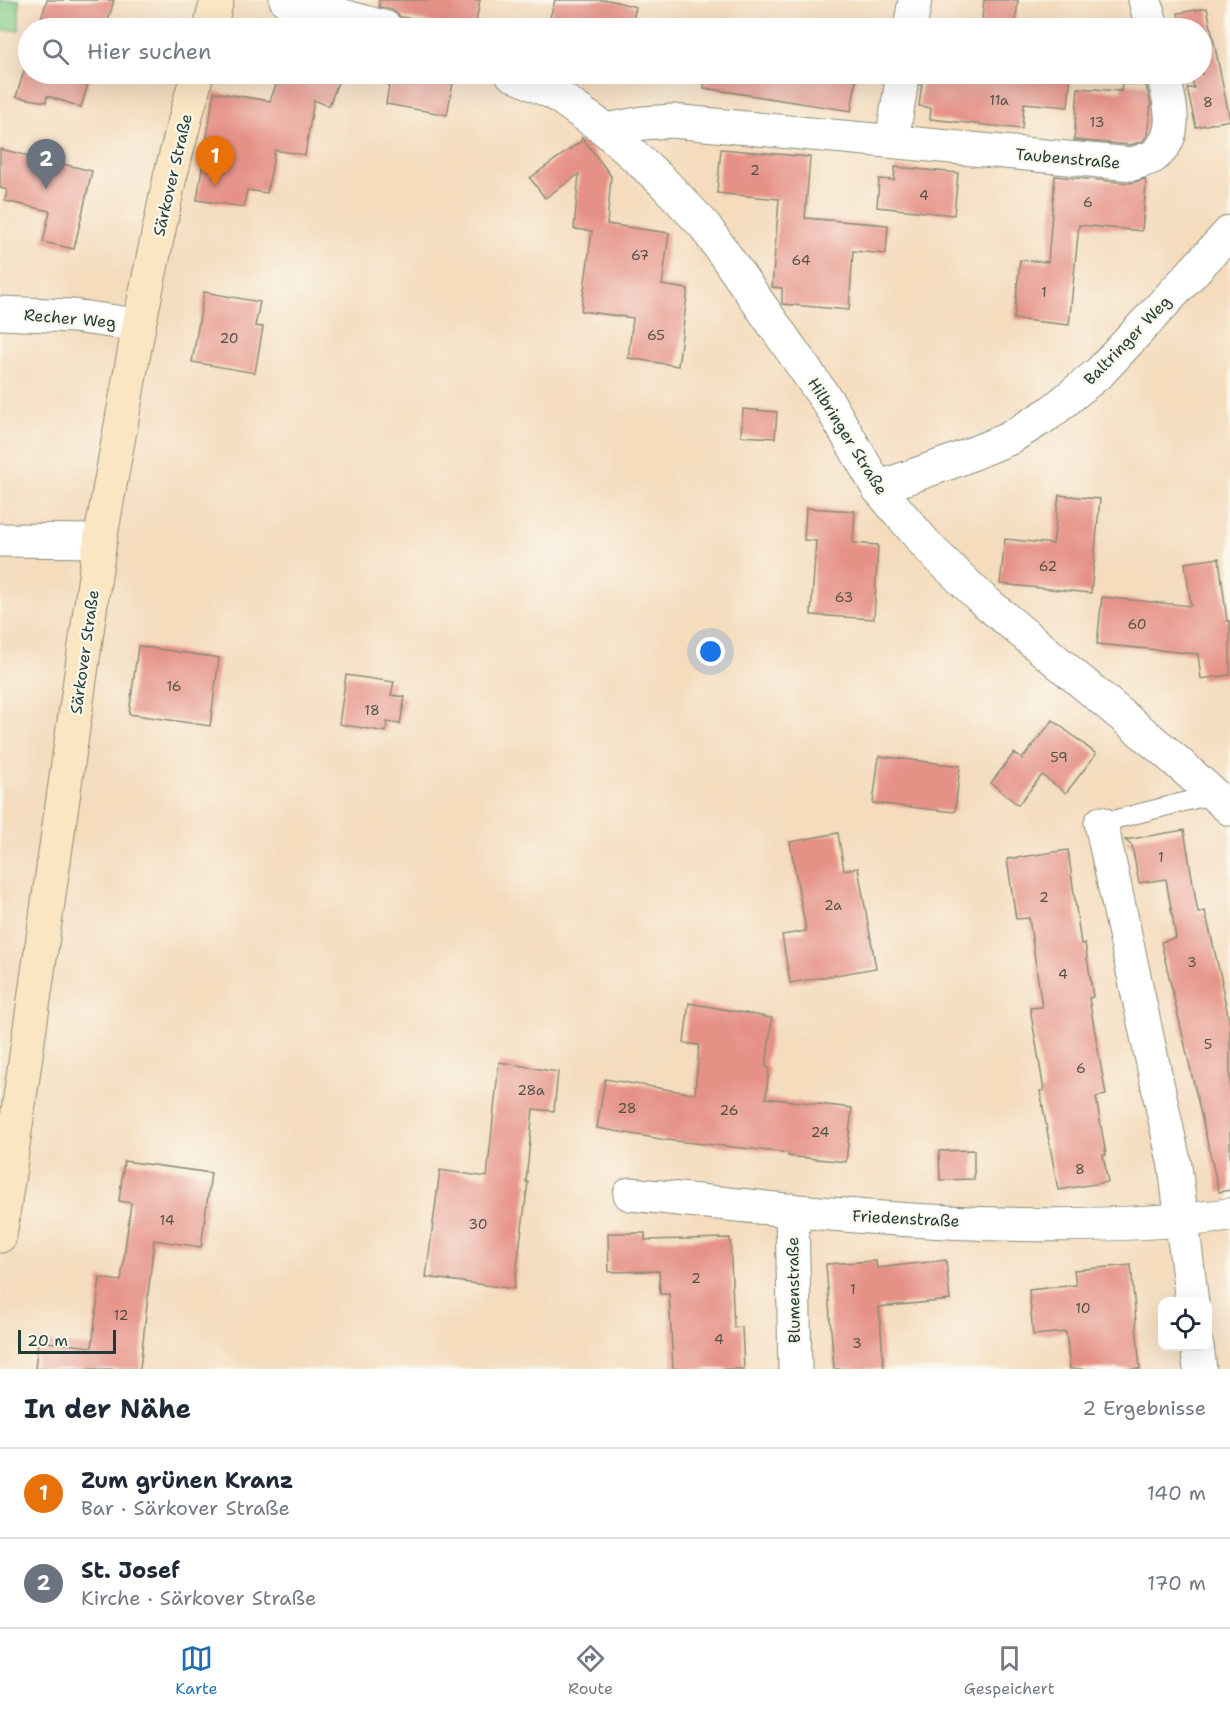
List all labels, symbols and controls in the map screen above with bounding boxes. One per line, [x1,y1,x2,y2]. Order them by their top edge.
search box [18,18,1212,84]
icon: search [39,35,72,68]
text: Hier suchen [87,37,212,66]
house number: 11a [989,91,1009,109]
house number: 8 [1203,93,1213,111]
street label: Särkover Straße [148,112,197,238]
house number: 13 [1090,113,1104,131]
pin: 1 [196,136,234,186]
pin: 2 [26,140,66,189]
street label: Taubenstraße [1015,143,1121,174]
house number: 2 [750,161,760,179]
house number: 4 [919,186,929,204]
house number: 6 [1083,193,1093,211]
house number: 67 [631,246,649,264]
house number: 64 [791,251,811,269]
house number: 1 [1041,283,1047,301]
street label: Baltringer Weg [1079,291,1175,390]
street label: Recher Weg [23,304,117,333]
house number: 65 [647,326,665,344]
house number: 20 [219,329,239,347]
street label: Hilbringer Straße [803,374,892,499]
house number: 62 [1039,557,1057,575]
house number: 63 [835,588,853,606]
street label: Särkover Straße [65,589,104,715]
house number: 60 [1127,615,1147,633]
your location [696,637,725,666]
house number: 16 [166,677,182,695]
house number: 18 [364,701,380,719]
house number: 59 [1050,748,1068,766]
house number: 1 [1158,848,1164,866]
house number: 2 [1039,888,1049,906]
house number: 2a [824,896,842,914]
house number: 3 [1187,953,1197,971]
house number: 4 [1058,965,1068,983]
house number: 5 [1204,1035,1212,1053]
house number: 6 [1076,1059,1086,1077]
house number: 28a [517,1081,545,1099]
house number: 28 [617,1099,637,1117]
house number: 26 [720,1101,739,1119]
house number: 24 [811,1123,830,1141]
house number: 8 [1075,1160,1085,1178]
street label: Friedenstraße [852,1205,960,1232]
house number: 14 [159,1211,175,1229]
house number: 30 [468,1215,488,1233]
street label: Blumenstraße [782,1237,805,1343]
house number: 2 [691,1269,701,1287]
house number: 1 [850,1280,856,1298]
map controls [1158,1297,1212,1351]
button: locate [1158,1297,1212,1351]
house number: 10 [1075,1299,1091,1317]
house number: 12 [114,1306,128,1324]
scale bar [18,1327,116,1354]
text: 20 m [27,1330,68,1351]
house number: 4 [714,1330,724,1348]
house number: 3 [852,1334,862,1352]
text: In der Nähe [24,1391,191,1426]
text: 2 Ergebnisse [1082,1395,1206,1421]
text: Zum grünen Kranz [81,1466,293,1495]
text: 1 [39,1480,48,1506]
text: 140 m [1147,1480,1206,1506]
text: Bar · Särkover Straße [81,1495,290,1521]
text: St. Josef [81,1556,180,1585]
text: 2 [37,1570,51,1596]
text: 170 m [1147,1570,1206,1596]
text: Kirche · Särkover Straße [81,1585,316,1611]
tab: Karte [175,1642,218,1699]
tab: Route [568,1642,613,1699]
tab: Gespeichert [964,1642,1055,1699]

